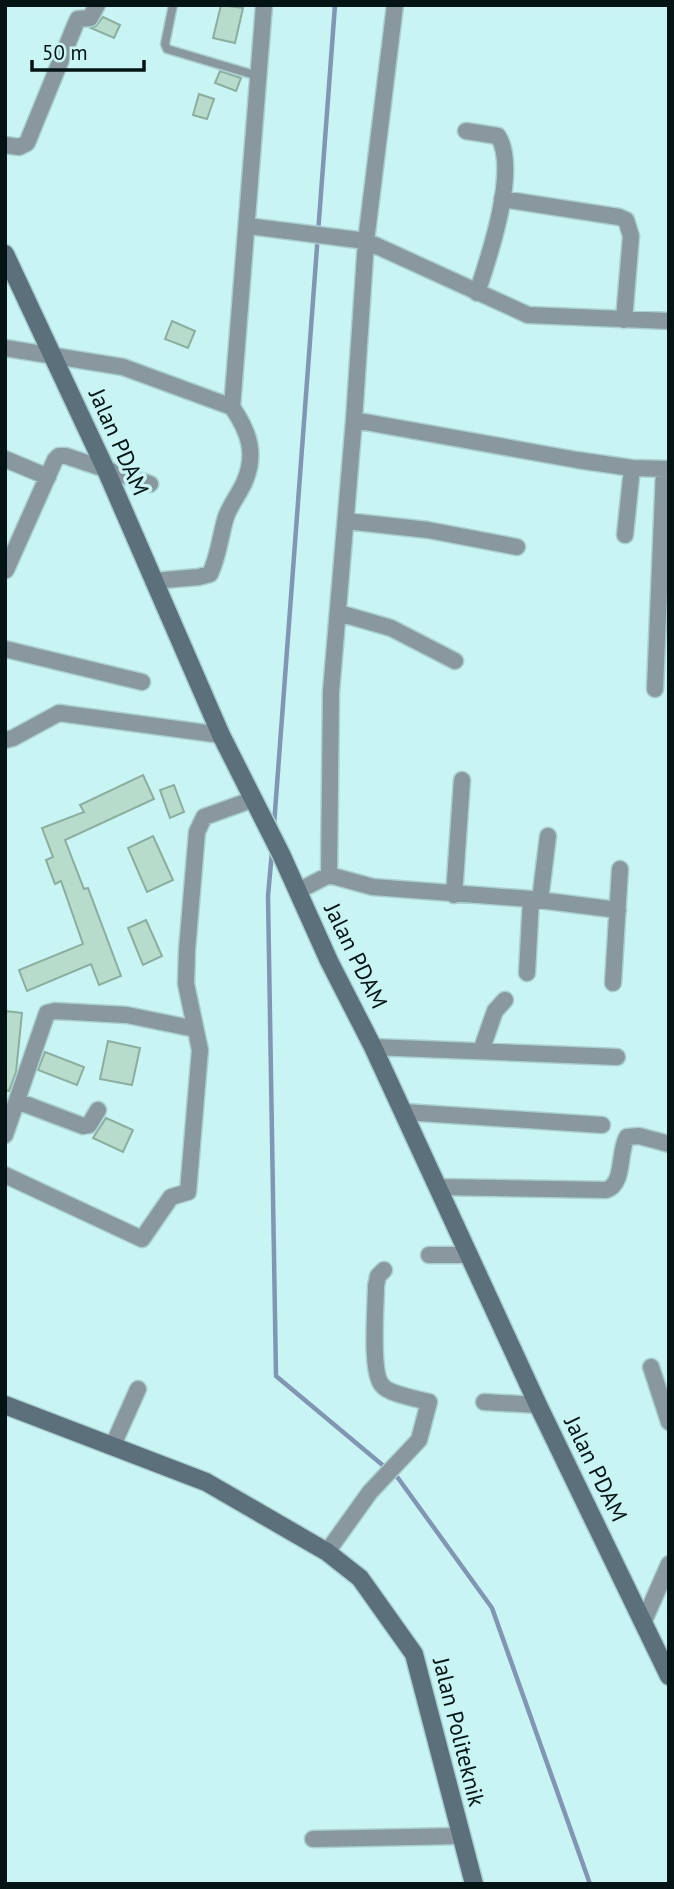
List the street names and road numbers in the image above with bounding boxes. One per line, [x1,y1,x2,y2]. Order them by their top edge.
street label: Jalan PDAM [83,383,156,500]
street label: Jalan PDAM [318,897,394,1013]
street label: Jalan PDAM [558,1410,634,1526]
street label: Jalan Politeknik [427,1654,492,1809]

